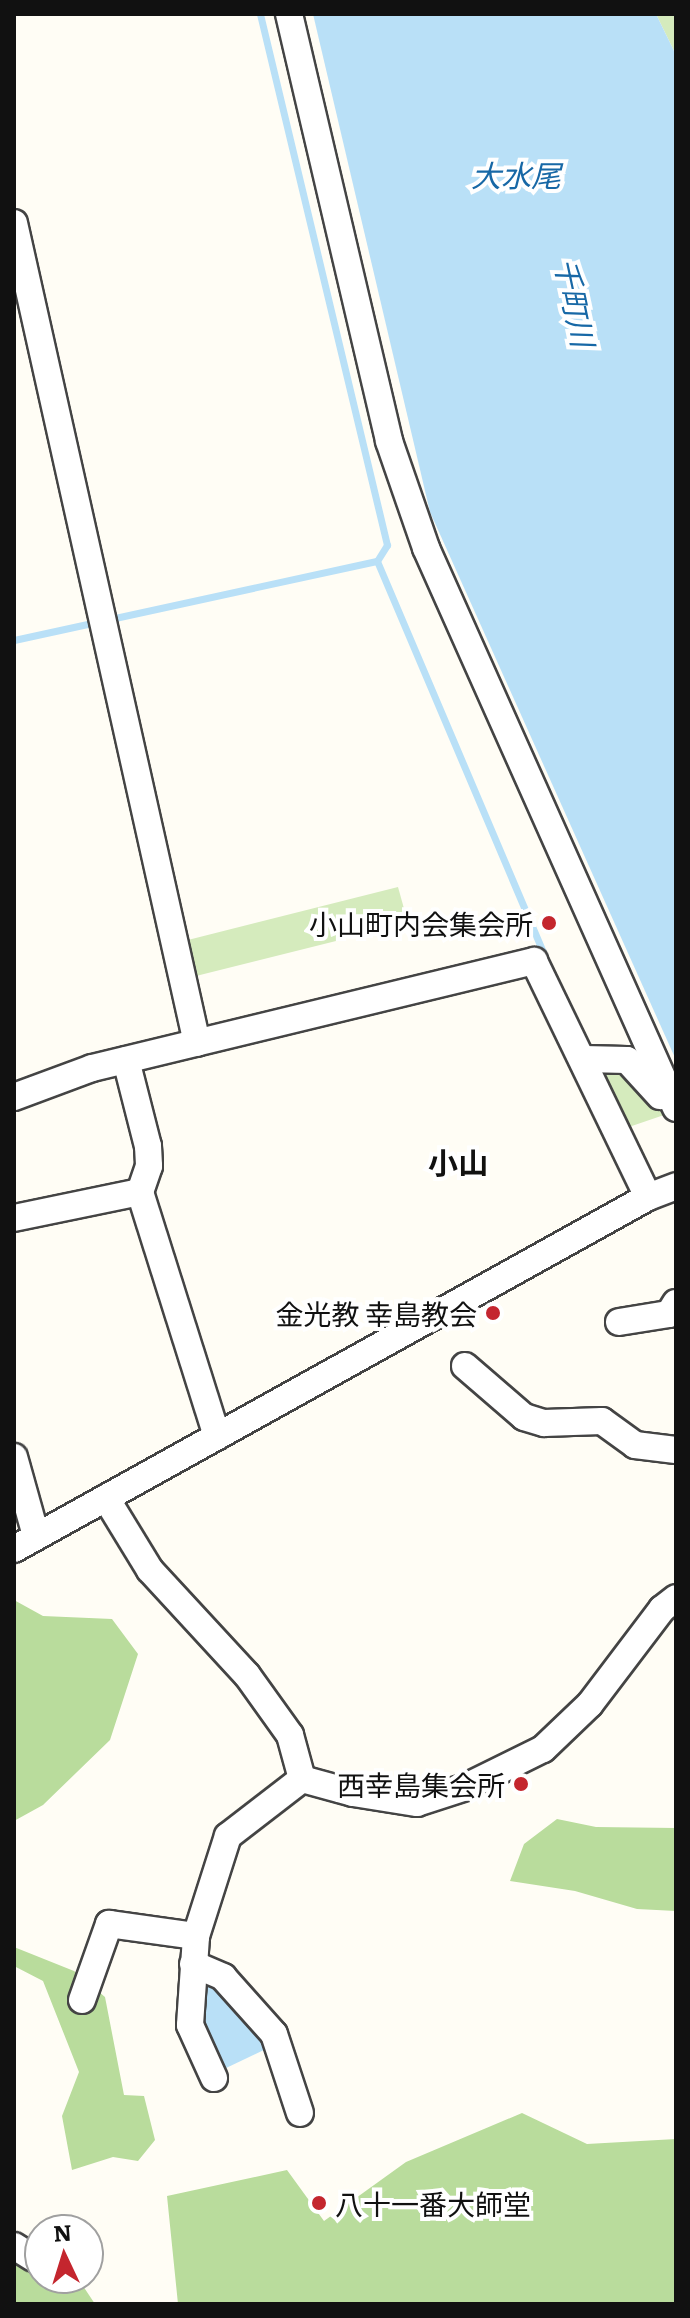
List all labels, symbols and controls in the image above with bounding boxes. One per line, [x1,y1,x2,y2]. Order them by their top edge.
water label: 大水尾 [471,156,561,192]
water label: 千町川 [549,254,603,350]
place label: 小山町内会集会所 [309,906,533,940]
marker: 小山町内会集会所 [540,914,558,932]
district label: 小山 [428,1143,488,1179]
place label: 金光教 幸島教会 [275,1296,477,1330]
marker: 金光教 幸島教会 [484,1304,502,1322]
place label: 西幸島集会所 [337,1767,505,1801]
marker: 西幸島集会所 [512,1775,530,1793]
place label: 八十一番大師堂 [335,2186,531,2220]
marker: 八十一番大師堂 [310,2194,328,2212]
north arrow [24,2214,104,2294]
text: N [52,2214,73,2249]

